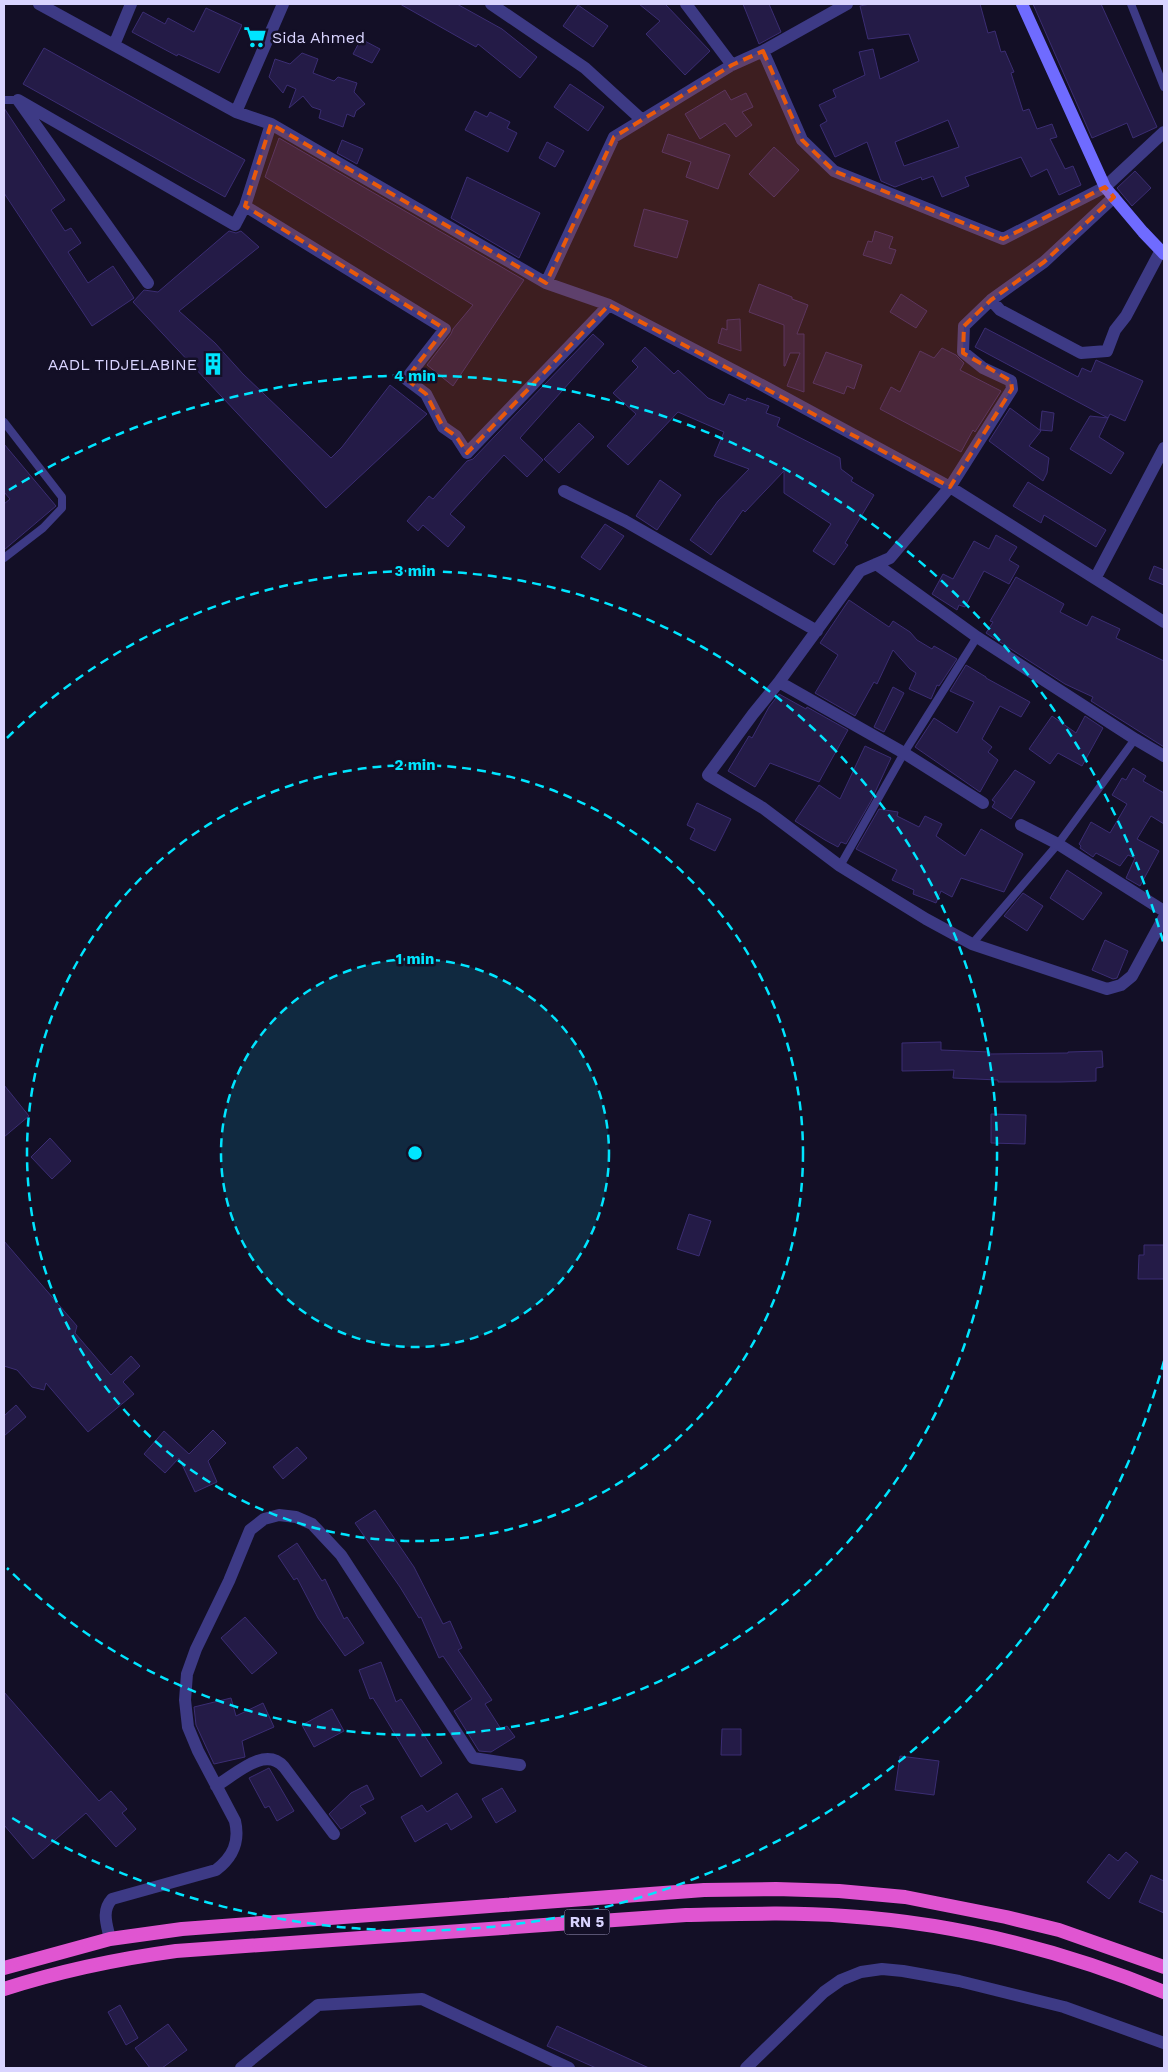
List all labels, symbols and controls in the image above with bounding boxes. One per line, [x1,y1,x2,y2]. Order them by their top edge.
supermarket icon: Sida Ahmed [242,24,268,50]
place label: Sida Ahmed [272,28,365,47]
building icon: AADL TIDJELABINE [200,351,226,377]
place label: AADL TIDJELABINE [48,355,197,374]
text: 4 min [394,367,436,385]
text: 3 min [395,562,435,580]
text: 2 min [394,756,436,774]
text: 1 min [396,950,434,968]
centre of rings [406,1144,424,1162]
road number: RN 5 [564,1910,610,1934]

